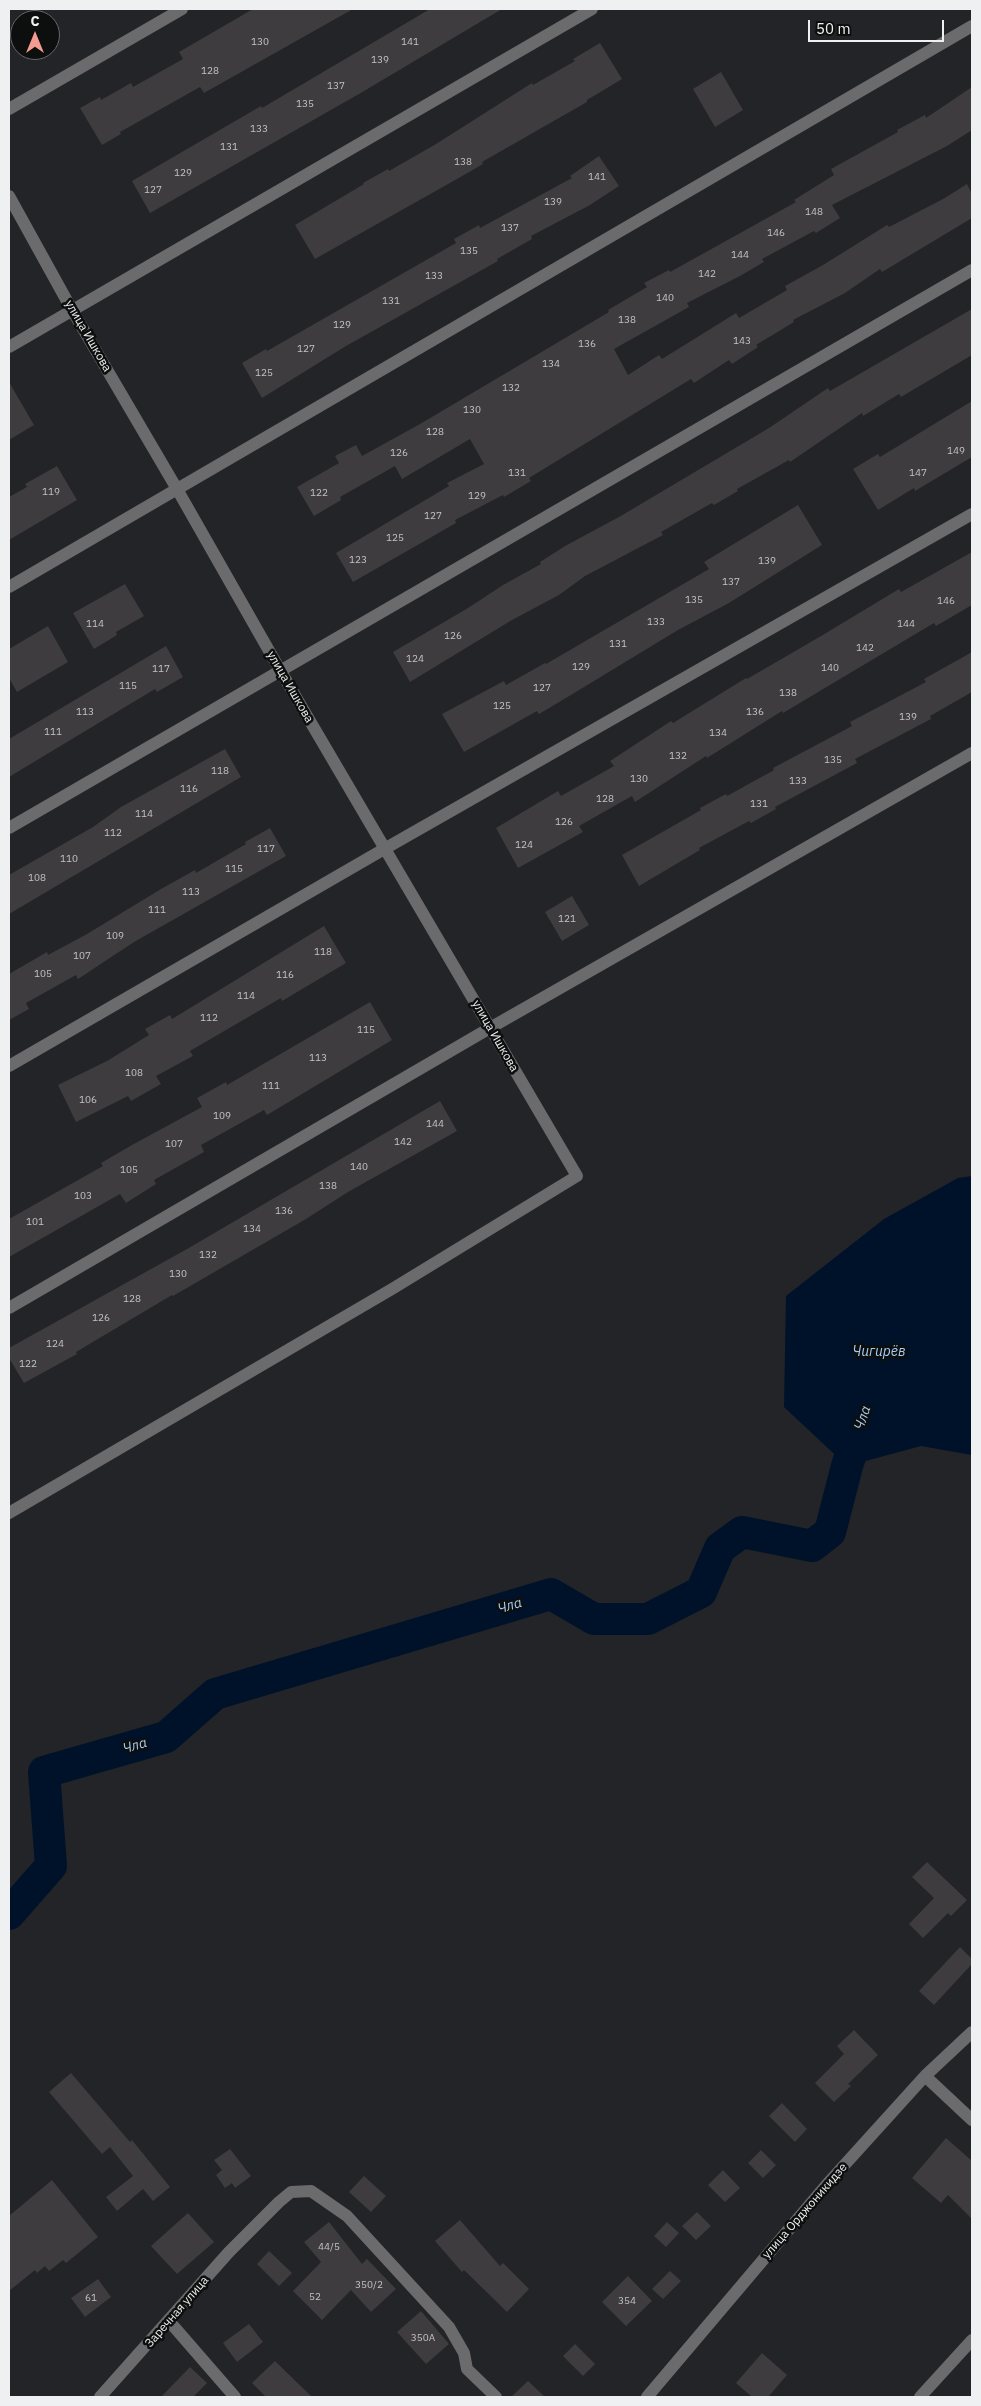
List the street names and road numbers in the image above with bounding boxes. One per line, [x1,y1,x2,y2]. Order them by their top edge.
street label: улица Ишкова [62,298,114,374]
street label: улица Ишкова [264,649,316,725]
street label: улица Ишкова [469,998,521,1074]
street label: улица Орджоникидзе [760,2160,850,2262]
street label: Заречная улица [142,2274,212,2350]

